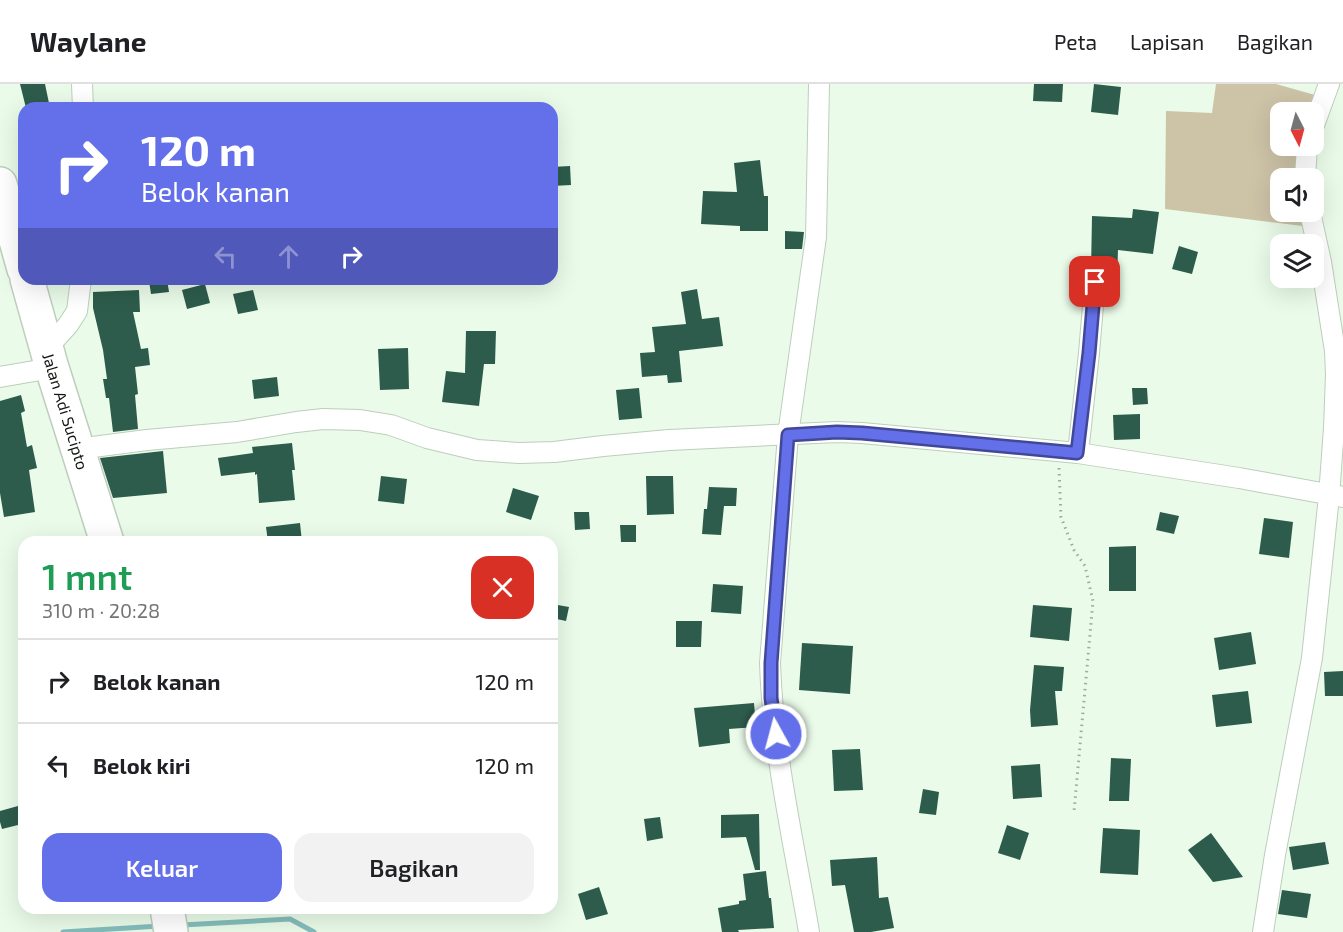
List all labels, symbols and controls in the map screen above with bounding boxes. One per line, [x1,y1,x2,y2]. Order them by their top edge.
text: Waylane [30,24,146,58]
text: Peta [1054,29,1097,54]
text: Lapisan [1130,29,1204,54]
text: Bagikan [1237,29,1313,54]
north arrow [1270,102,1324,156]
map controls [1270,102,1324,288]
text: 120 m [141,124,256,174]
icon: right [42,126,120,204]
button: sound [1270,168,1324,222]
text: Belok kanan [141,175,290,207]
button: layers [1270,234,1324,288]
icon: left [209,240,242,273]
icon: ahead [272,240,305,273]
icon: right [335,240,368,273]
pin [1069,256,1120,307]
icon: arrive [1078,265,1111,298]
street label: Jalan Adi Sucipto [39,350,93,472]
text: 1 mnt [42,554,132,597]
button: close [471,556,534,619]
text: 310 m · 20:28 [42,598,160,622]
icon: right [42,665,75,698]
text: Belok kanan [93,668,220,694]
text: 120 m [475,668,534,694]
position arrow [744,702,808,766]
icon: left [42,749,75,782]
text: Belok kiri [93,752,190,778]
text: 120 m [475,752,534,778]
button: Keluar [42,833,282,902]
button: Bagikan [294,833,534,902]

